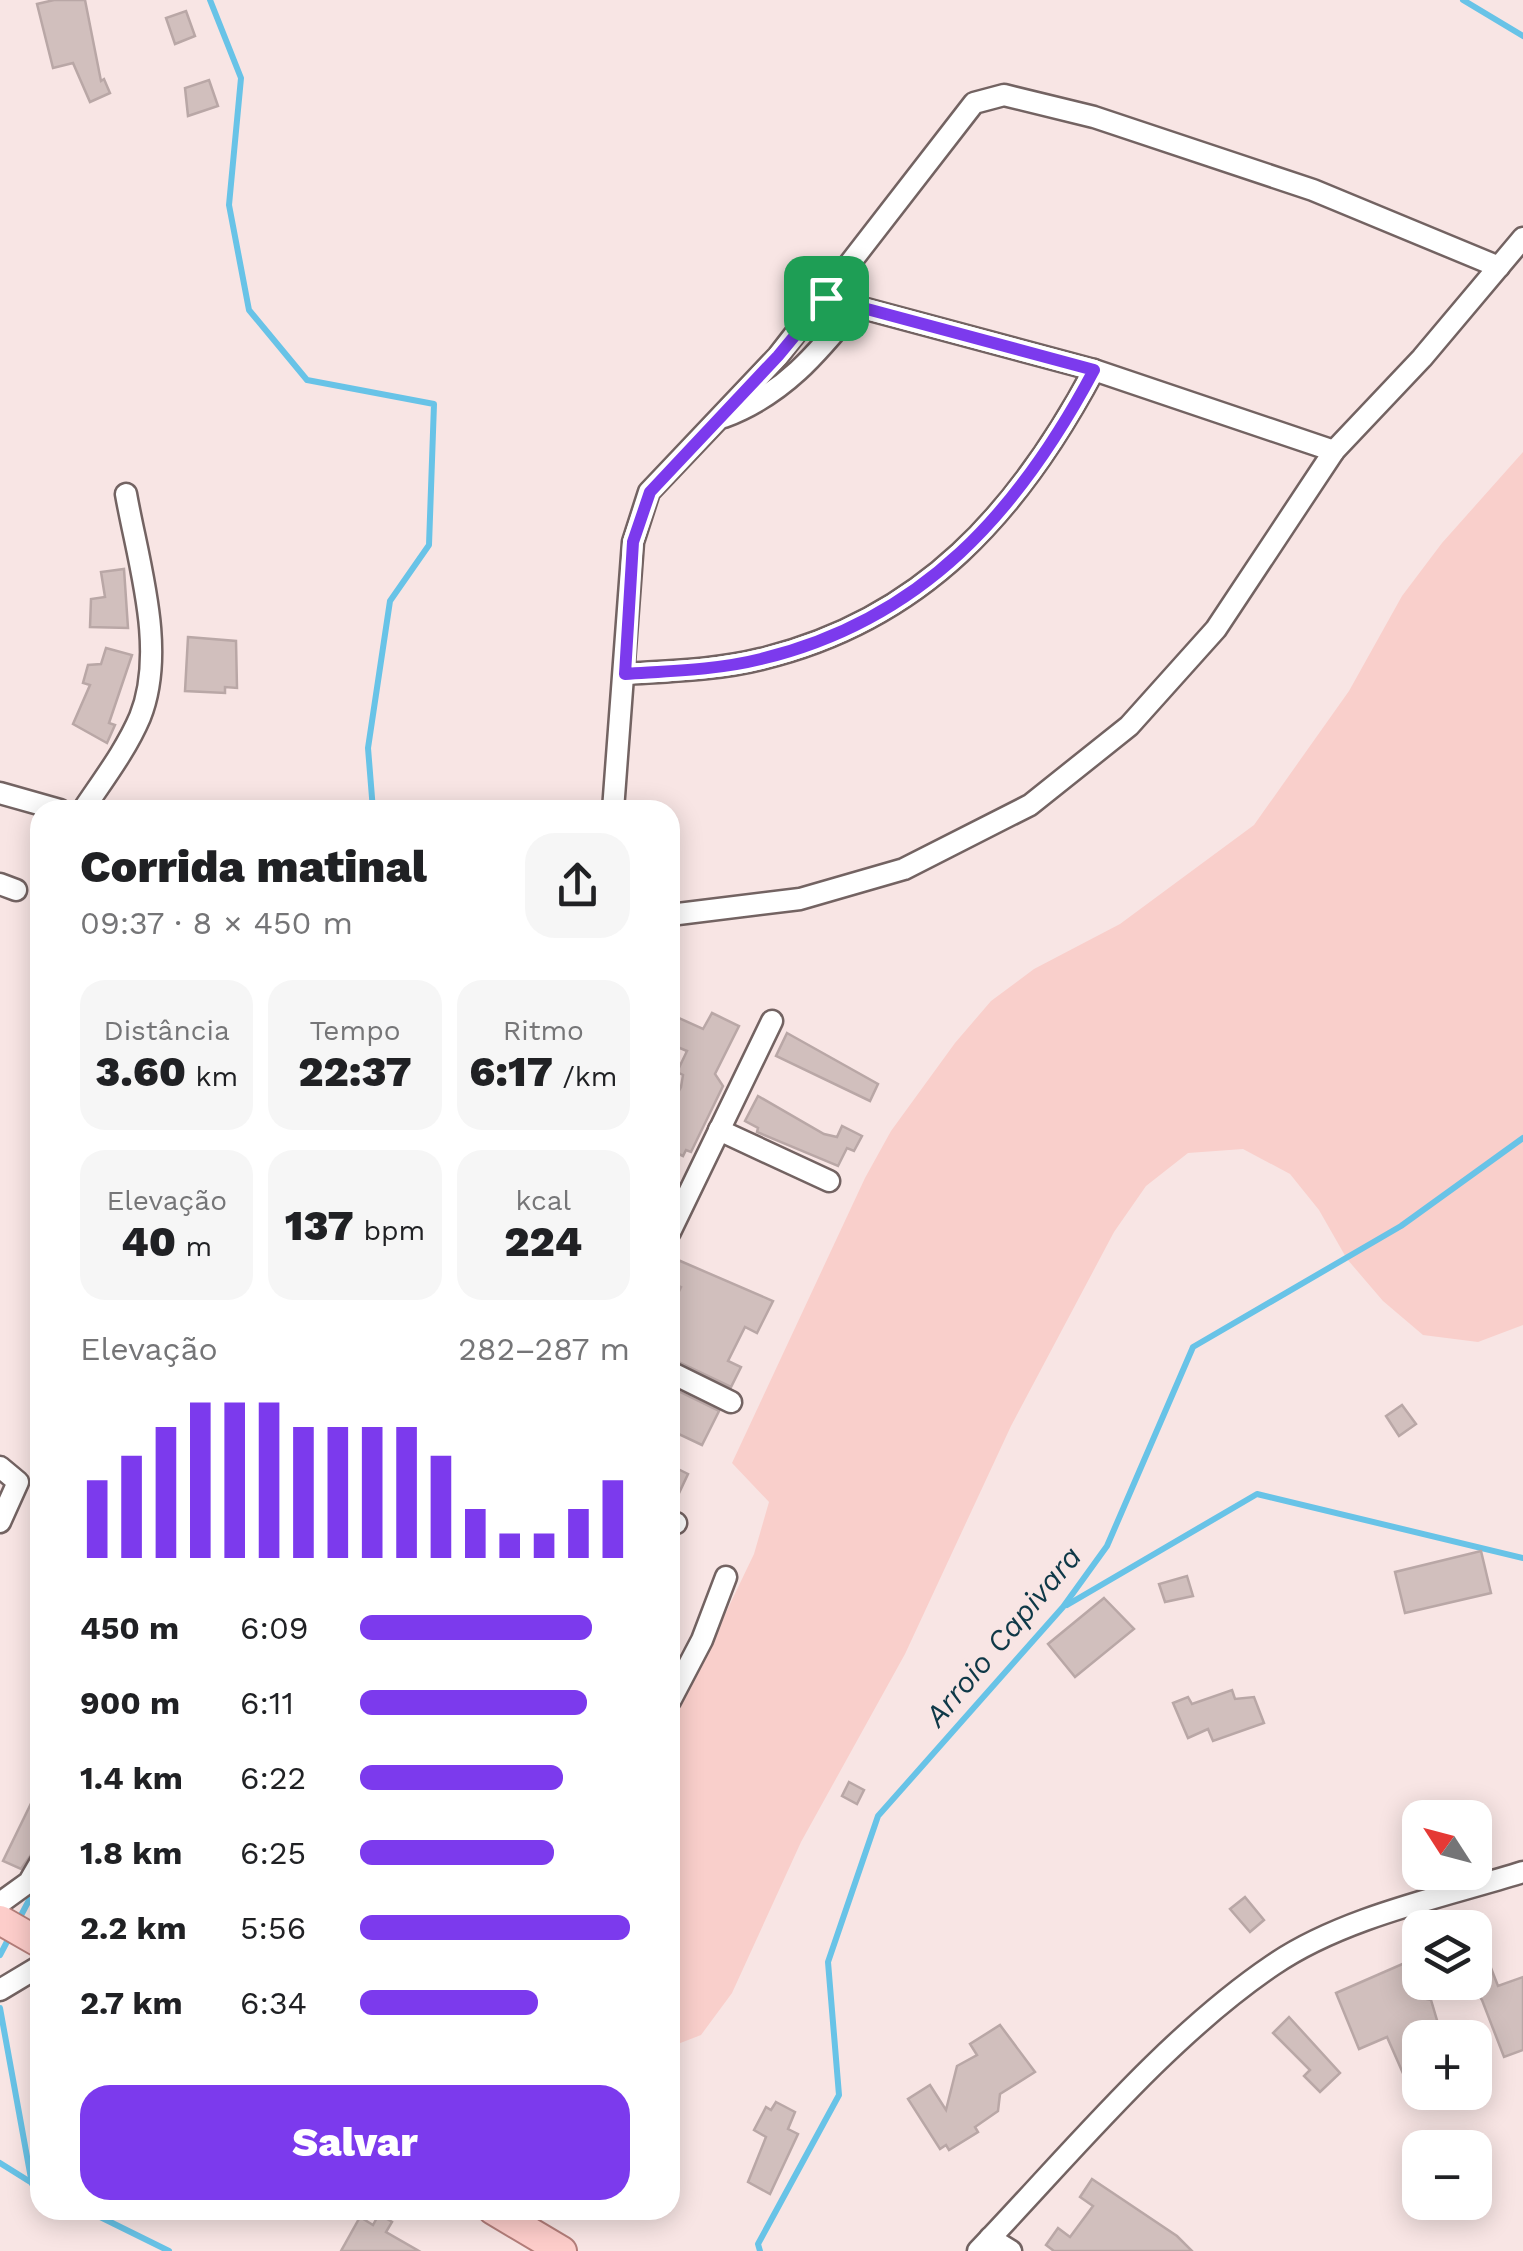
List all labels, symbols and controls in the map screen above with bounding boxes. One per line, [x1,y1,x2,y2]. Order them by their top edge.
pin [784,256,869,341]
icon: arrive [799,271,854,326]
button: share [525,833,630,938]
text: Corrida matinal [80,840,427,893]
text: 09:37 · 8 × 450 m [80,904,353,942]
text: Distância [104,1014,230,1047]
text: Tempo [309,1014,401,1047]
text: Ritmo [503,1014,584,1047]
text: 3.60 [95,1047,186,1096]
text: 22:37 [298,1047,412,1096]
text: 6:17 [469,1047,553,1096]
text: km [186,1060,238,1093]
text: /km [553,1060,617,1093]
text: Elevação [106,1184,227,1217]
text: kcal [516,1184,571,1217]
text: 137 [285,1201,354,1250]
text: bpm [354,1214,425,1247]
text: 40 [121,1217,176,1266]
text: 224 [504,1217,582,1266]
text: m [176,1230,212,1263]
text: Elevação [80,1330,218,1368]
text: 282–287 m [458,1330,630,1368]
water label: Arroio Capivara [916,1539,1088,1735]
text: 450 m [80,1609,179,1647]
text: 6:09 [240,1609,309,1647]
text: 900 m [80,1684,180,1722]
text: 6:11 [240,1684,294,1722]
text: 1.4 km [80,1759,183,1797]
text: 6:22 [240,1759,306,1797]
north arrow [1402,1800,1492,1890]
map controls [1402,1800,1492,2220]
text: 1.8 km [80,1834,182,1872]
text: 6:25 [240,1834,306,1872]
text: 2.2 km [80,1909,187,1947]
text: 5:56 [240,1909,306,1947]
button: layers [1402,1910,1492,2000]
text: 2.7 km [80,1984,183,2022]
text: 6:34 [240,1984,307,2022]
button: + [1402,2020,1492,2110]
button: Salvar [80,2085,630,2200]
button: − [1402,2130,1492,2220]

